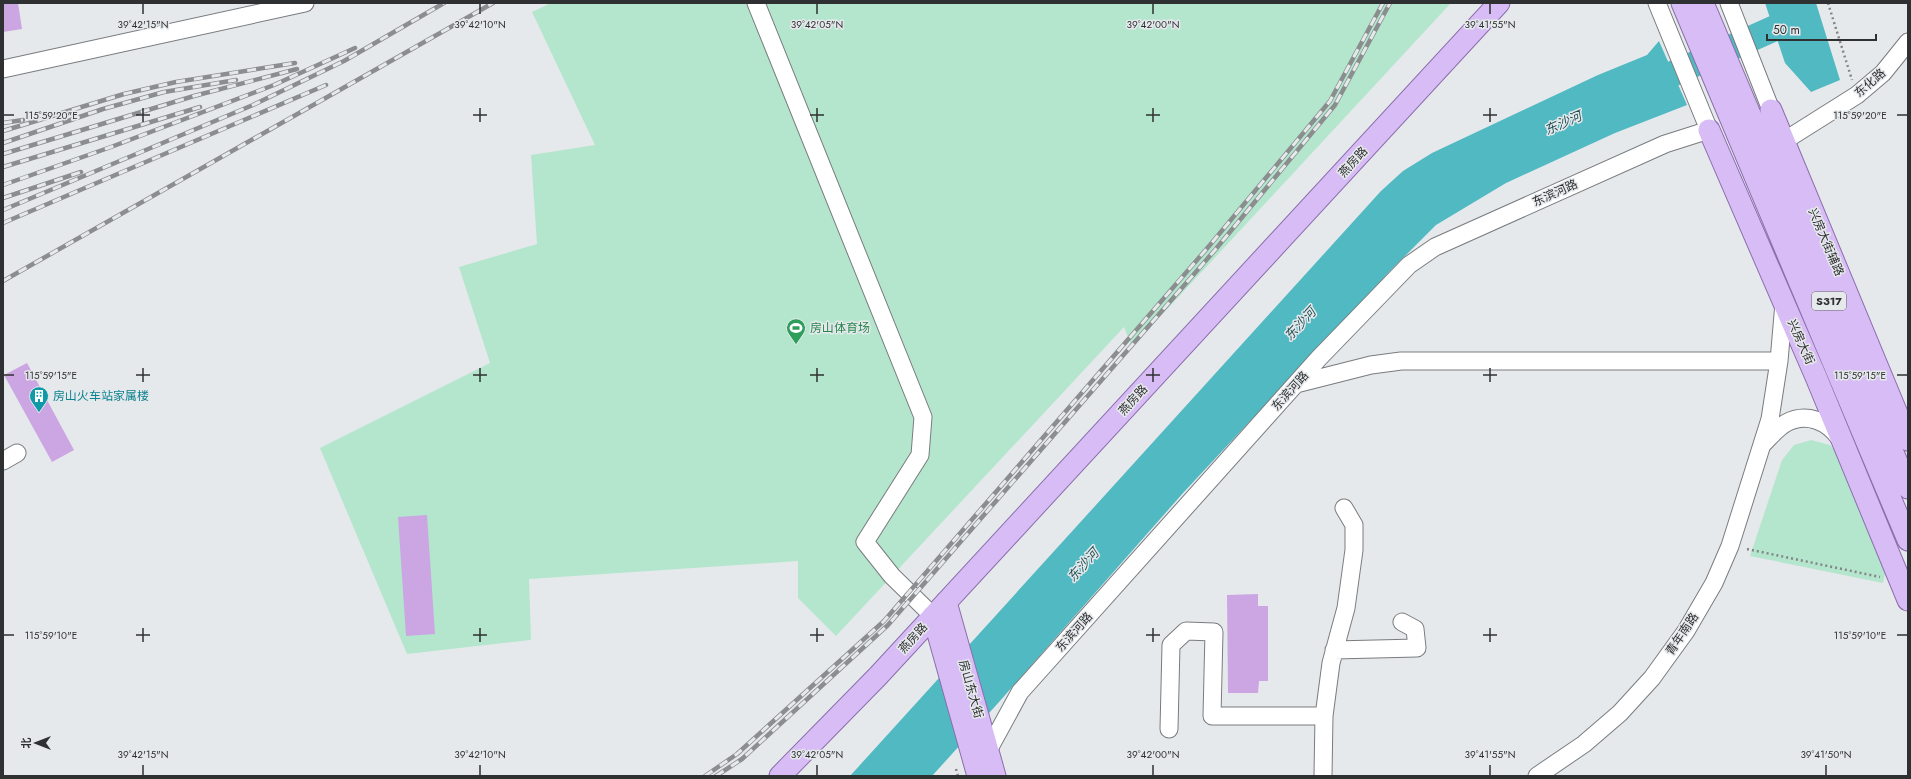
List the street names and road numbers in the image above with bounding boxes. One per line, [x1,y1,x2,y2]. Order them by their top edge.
street label: 东化路 [1851,64,1889,102]
street label: 燕房路 [1334,143,1372,181]
street label: 东滨河路 [1529,175,1581,211]
street label: 兴房大街辅路 [1804,205,1848,279]
road number: S317 [1812,292,1846,310]
street label: 兴房大街 [1783,316,1819,368]
street label: 东滨河路 [1267,367,1313,415]
street label: 燕房路 [1114,381,1152,419]
street label: 东滨河路 [1051,608,1097,656]
street label: 青年南路 [1661,609,1703,659]
street label: 燕房路 [894,619,932,657]
street label: 房山东大街 [954,658,988,720]

